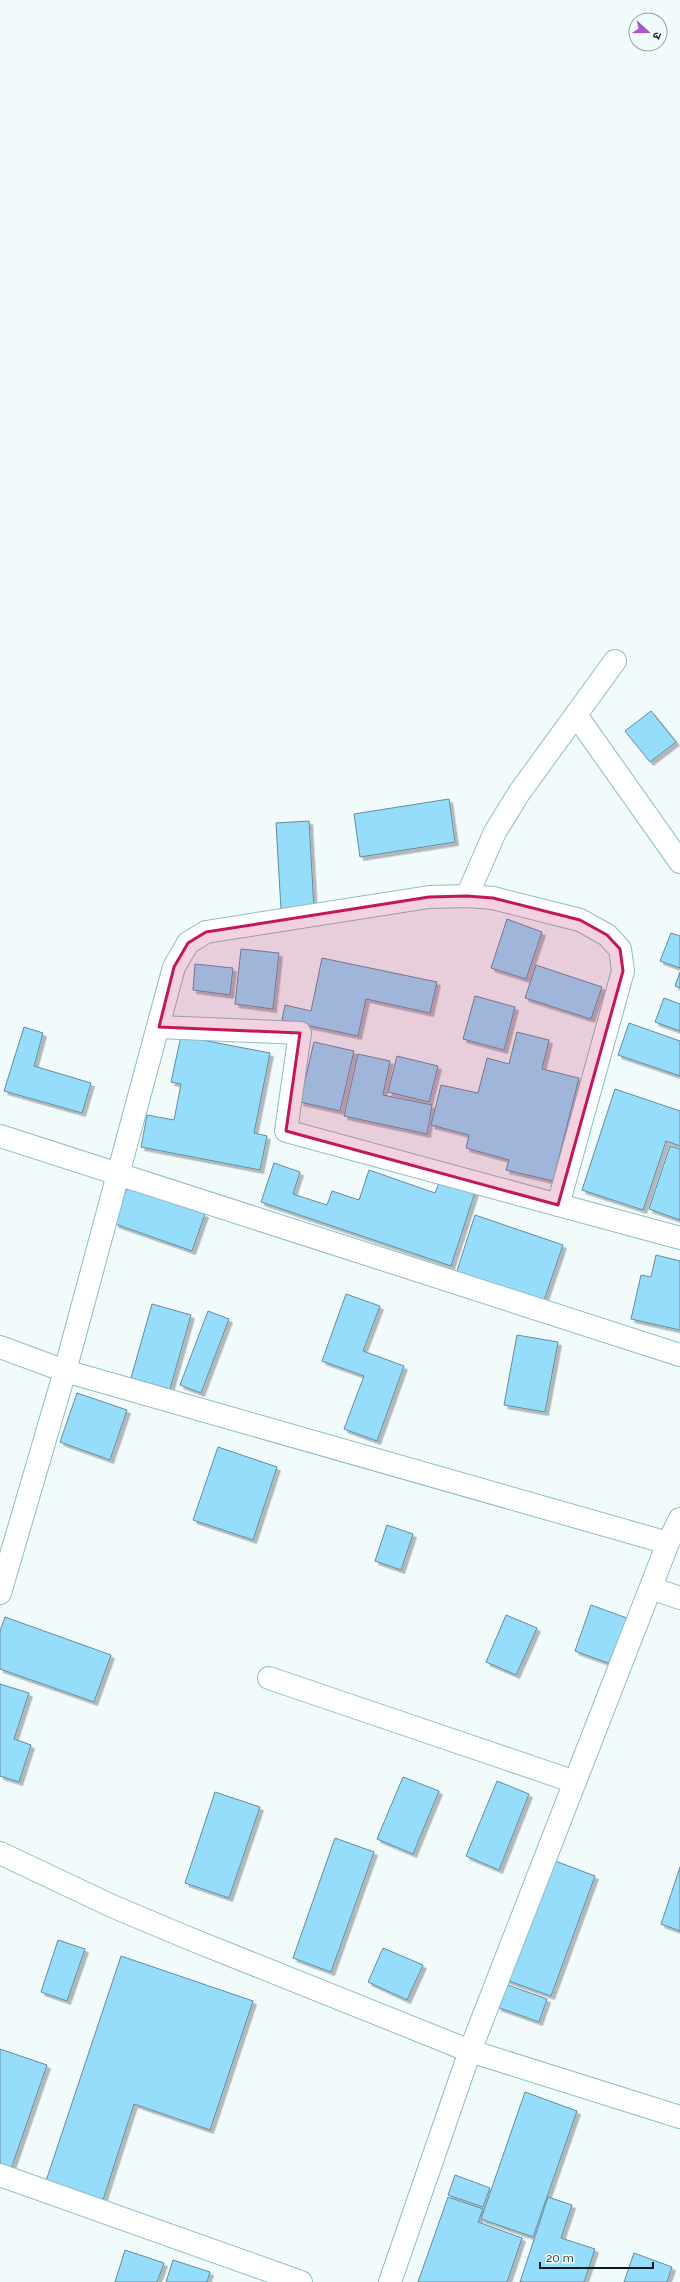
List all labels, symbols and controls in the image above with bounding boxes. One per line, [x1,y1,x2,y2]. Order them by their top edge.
north arrow [628,12,668,52]
text: उ [649,30,664,41]
scale bar [540,2244,653,2270]
text: 20 m [546,2251,574,2265]

